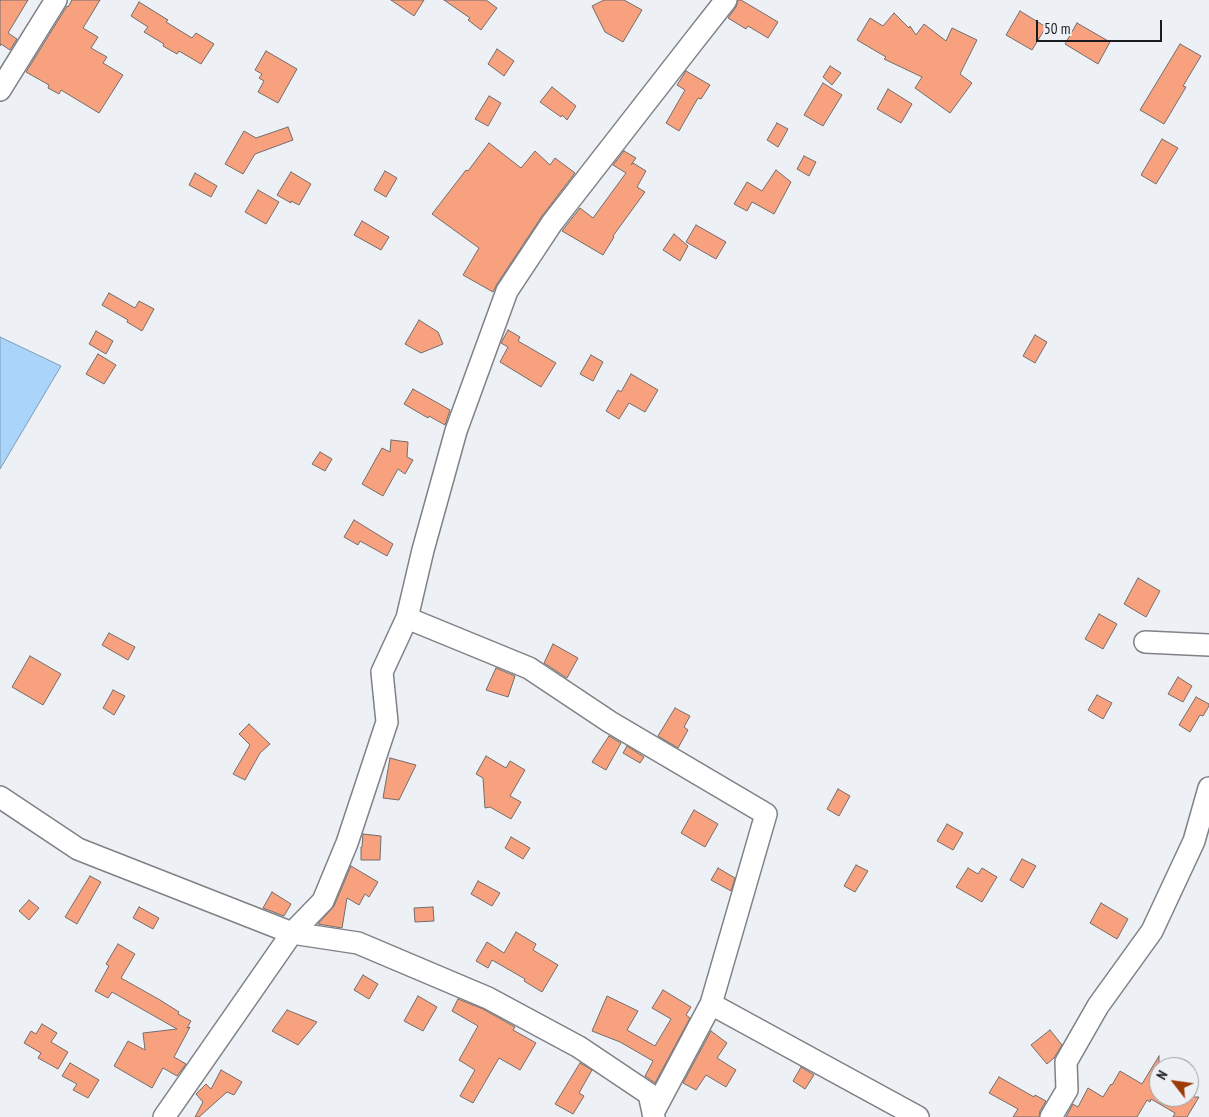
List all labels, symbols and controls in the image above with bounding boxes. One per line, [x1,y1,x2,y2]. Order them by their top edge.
scale bar [1039,10,1165,42]
text: 50 m [1044,19,1070,38]
north arrow [1149,1057,1199,1107]
text: N [1152,1067,1172,1083]

